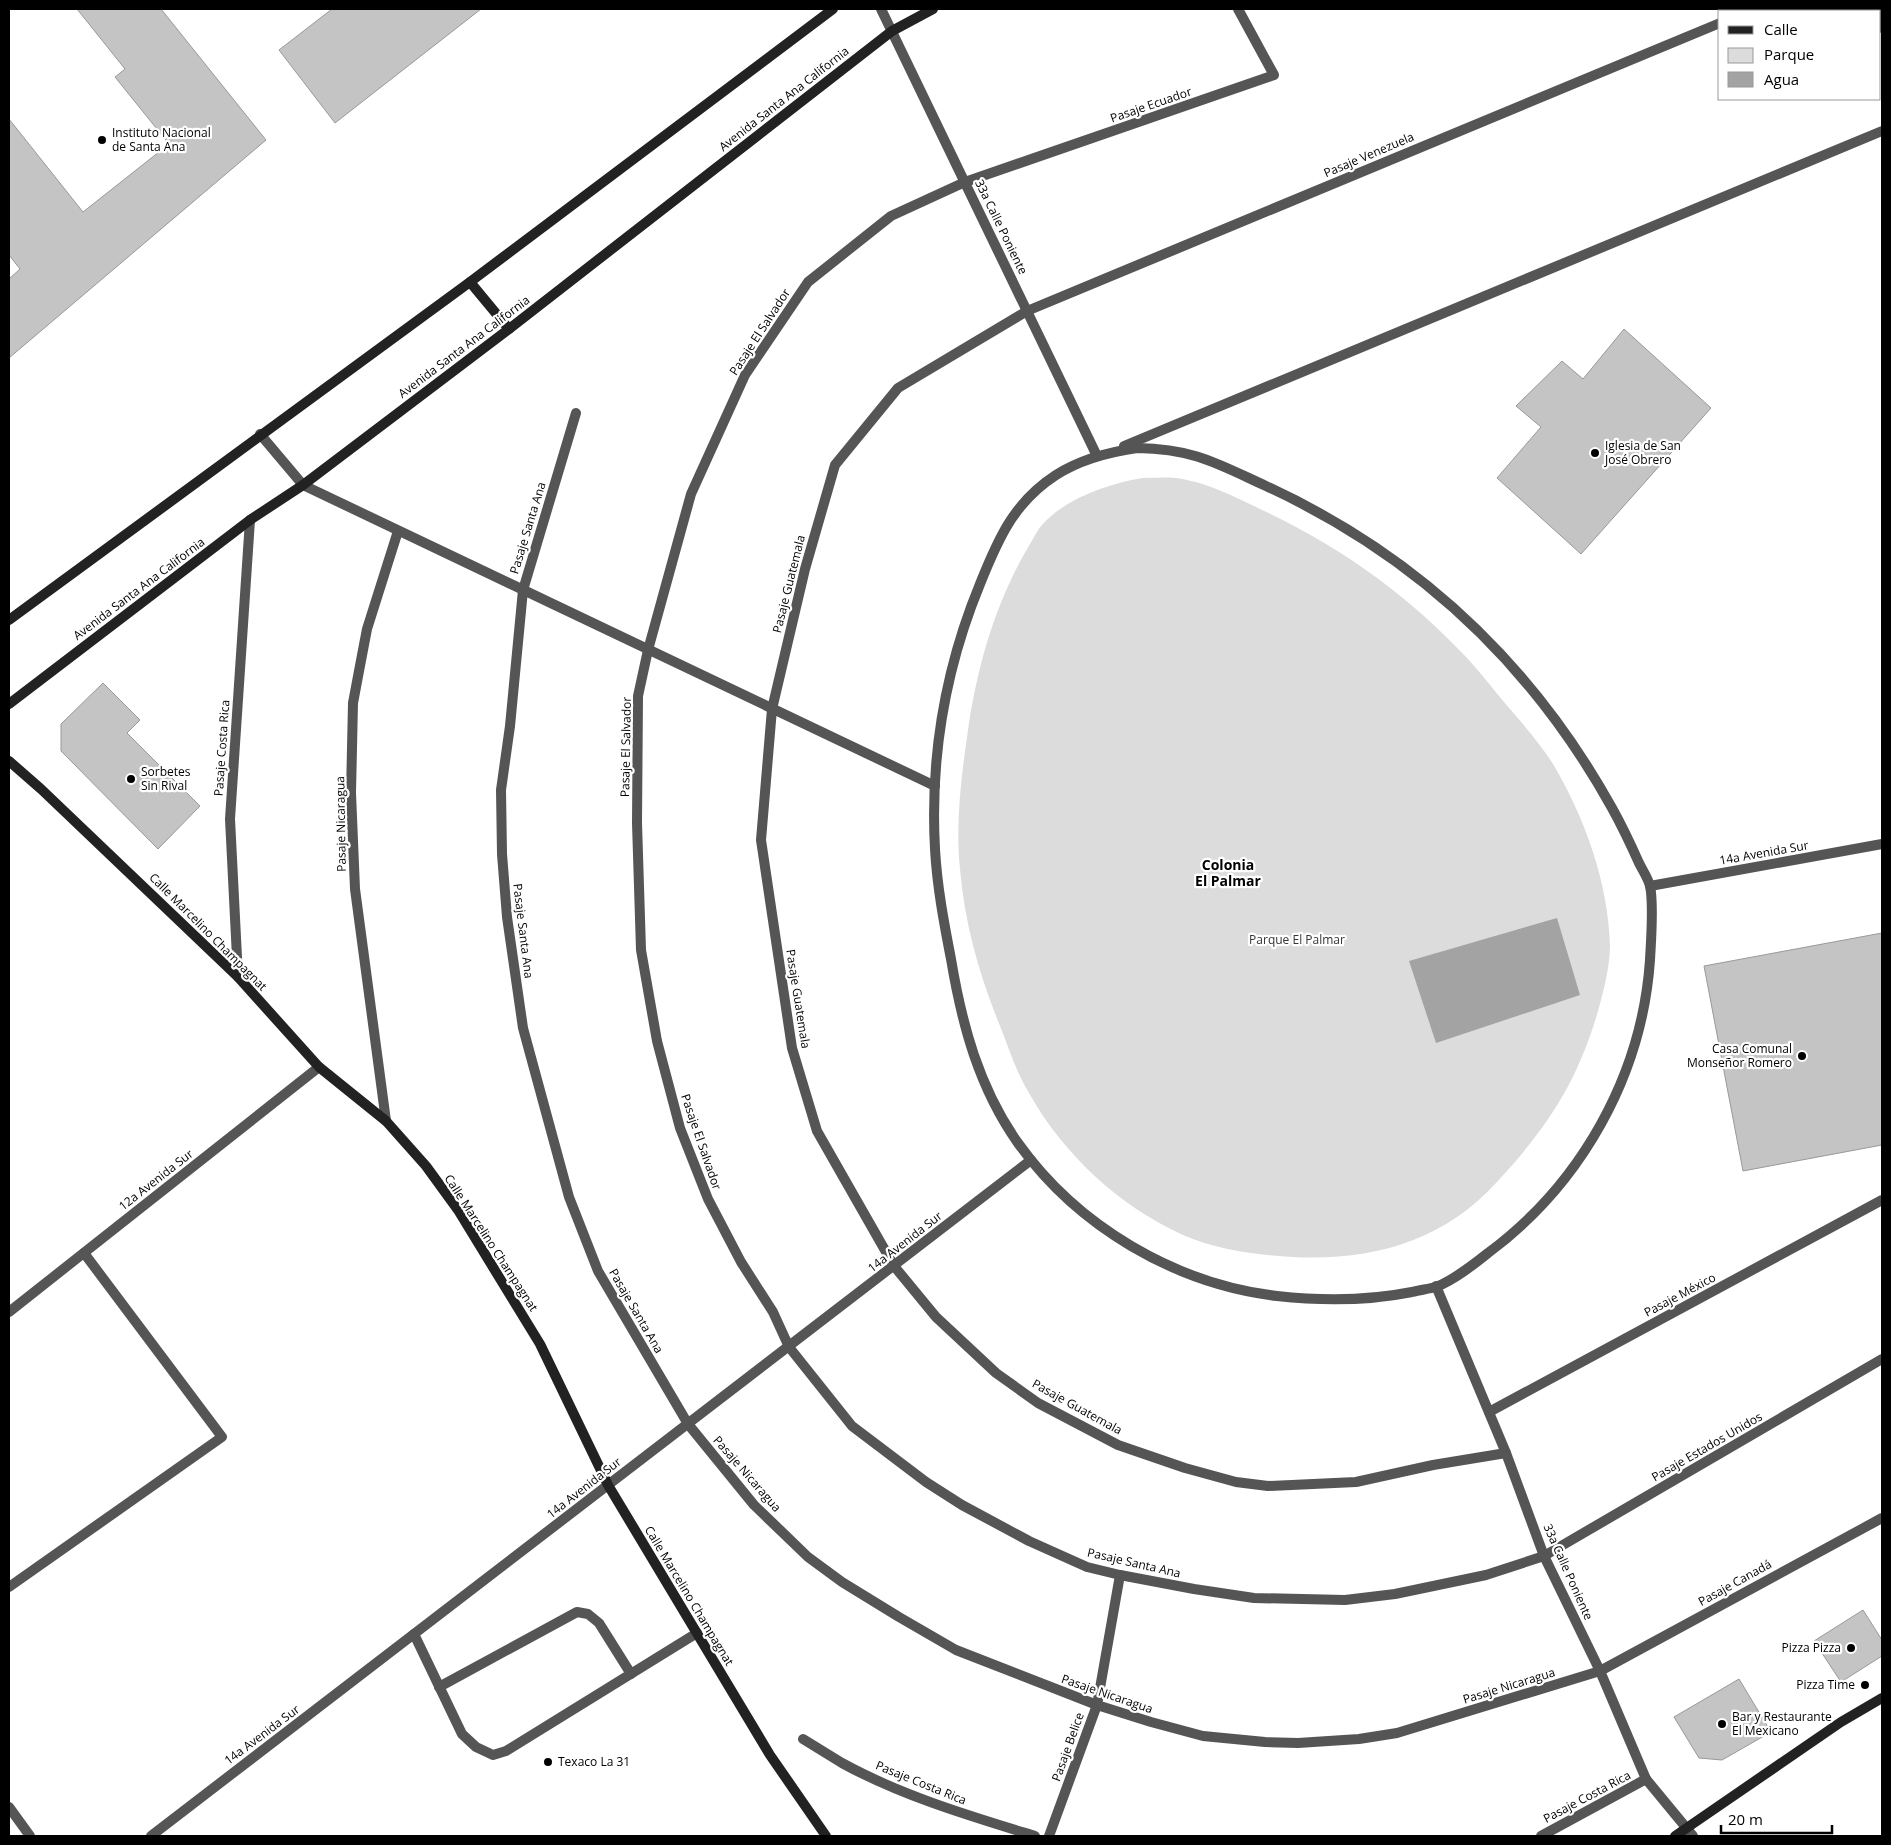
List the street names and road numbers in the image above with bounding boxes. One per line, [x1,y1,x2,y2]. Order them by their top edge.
street label: Avenida Santa Ana California [715,42,852,155]
street label: Pasaje Ecuador [1108,83,1194,126]
street label: Pasaje Venezuela [1321,128,1417,181]
street label: 33a Calle Poniente [971,176,1032,277]
street label: Pasaje El Salvador [725,285,794,378]
street label: Avenida Santa Ana California [394,291,533,402]
street label: Pasaje Santa Ana [505,480,550,576]
street label: Avenida Santa Ana California [69,533,208,644]
street label: Pasaje Guatemala [768,533,809,635]
street label: Pasaje El Salvador [616,697,635,797]
street label: Pasaje Costa Rica [210,699,233,797]
street label: Pasaje Nicaragua [331,776,350,872]
street label: 14a Avenida Sur [1718,836,1810,869]
street label: Calle Marcelino Champagnat [146,869,271,994]
street label: Pasaje Santa Ana [509,883,538,979]
street label: Pasaje Guatemala [782,948,815,1050]
street label: Pasaje El Salvador [677,1092,726,1192]
street label: 12a Avenida Sur [115,1145,197,1214]
street label: Calle Marcelino Champagnat [441,1171,542,1315]
street label: 14a Avenida Sur [864,1207,946,1276]
street label: Pasaje Santa Ana [605,1265,668,1356]
street label: Pasaje México [1641,1269,1719,1321]
street label: Pasaje Guatemala [1029,1375,1125,1438]
street label: Pasaje Estados Unidos [1648,1408,1765,1485]
street label: Pasaje Nicaragua [710,1432,785,1515]
street label: 14a Avenida Sur [543,1453,625,1522]
street label: 33a Calle Poniente [1540,1521,1597,1623]
street label: Calle Marcelino Champagnat [641,1523,738,1669]
street label: Pasaje Santa Ana [1086,1543,1183,1582]
street label: Pasaje Canadá [1695,1555,1774,1610]
street label: Pasaje Nicaragua [1461,1663,1557,1708]
street label: Pasaje Nicaragua [1059,1670,1155,1717]
street label: 14a Avenida Sur [221,1701,303,1769]
street label: Pasaje Belice [1047,1710,1088,1784]
street label: Pasaje Costa Rica [873,1757,969,1809]
street label: Pasaje Costa Rica [1540,1766,1633,1827]

